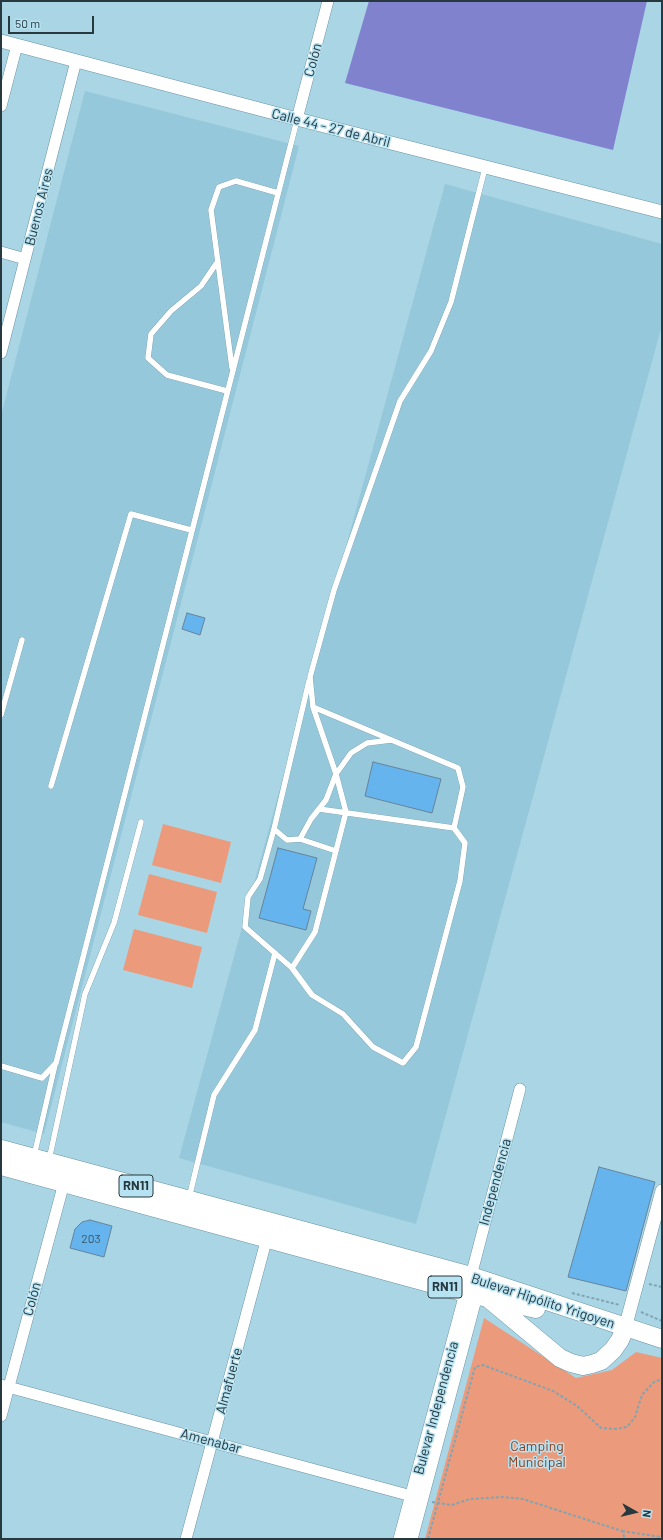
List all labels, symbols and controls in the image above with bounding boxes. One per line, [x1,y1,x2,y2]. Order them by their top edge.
scale bar [10,8,96,34]
text: 50 m [15,16,40,30]
street label: Colón [300,41,326,79]
street label: Calle 44 - 27 de Abril [270,105,392,151]
street label: Buenos Aires [21,166,57,248]
street label: Independencia [475,1137,515,1227]
road number: RN11 [119,1175,153,1197]
house number: 203 [81,1232,101,1246]
street label: Bulevar Hipólito Yrigoyen [469,1270,617,1332]
road number: RN11 [428,1276,462,1298]
street label: Colón [19,1280,45,1318]
street label: Bulevar Independencia [410,1339,462,1477]
street label: Almafuerte [212,1346,246,1416]
street label: Amenabar [179,1425,243,1457]
park label: Camping Municipal [508,1438,566,1470]
north arrow [615,1492,655,1532]
text: N [640,1509,654,1518]

